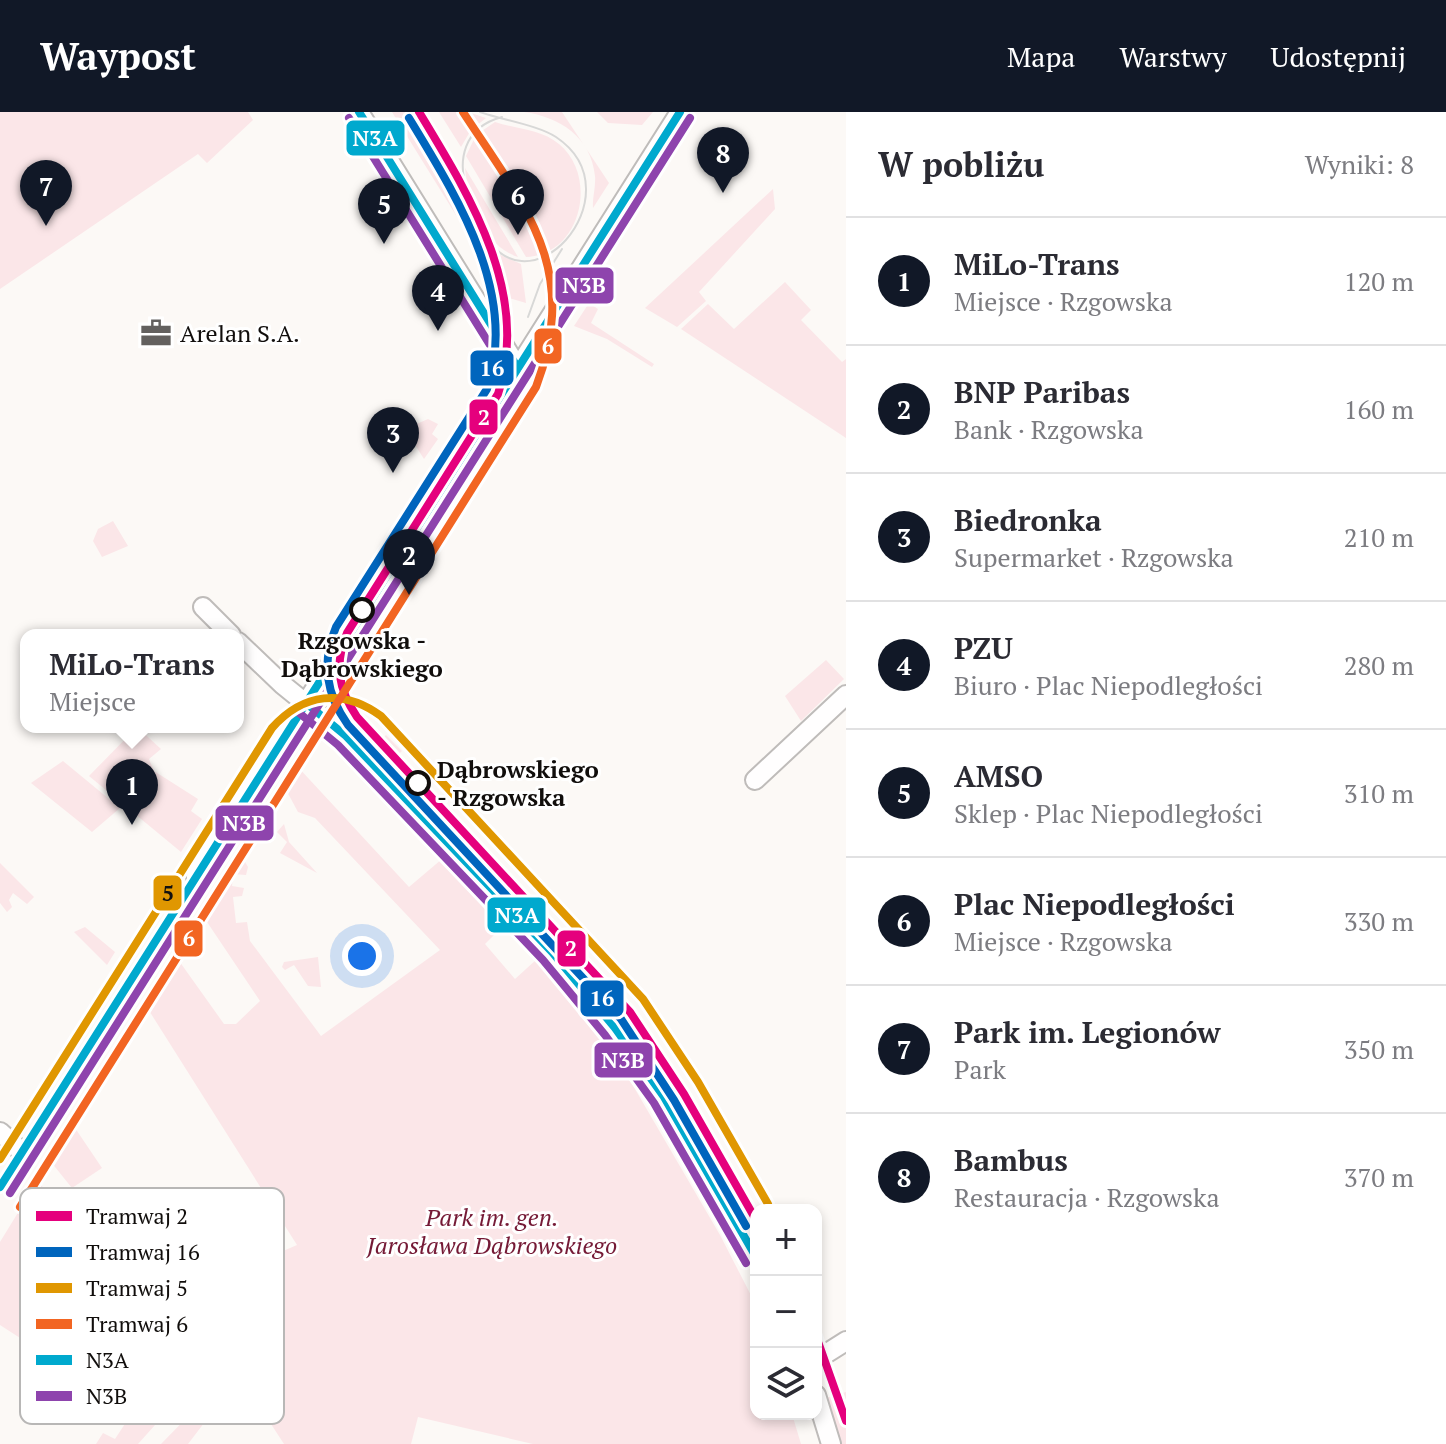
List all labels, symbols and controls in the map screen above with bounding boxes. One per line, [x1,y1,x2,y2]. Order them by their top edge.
text: Waypost [40,31,196,81]
text: Mapa [1007,38,1075,75]
text: Warstwy [1119,38,1227,75]
text: Udostępnij [1271,38,1406,75]
line badge: N3A [345,119,406,157]
text: N3A [352,123,399,152]
pin: 8 [697,127,749,193]
text: W pobliżu [878,142,1044,187]
text: Wyniki: 8 [1305,147,1414,181]
pin: 7 [20,160,72,226]
pin: 6 [492,169,544,235]
pin: 5 [358,178,410,244]
text: MiLo-Trans [954,244,1120,284]
text: 1 [897,264,911,298]
text: 120 m [1344,264,1414,298]
pin: 4 [412,265,464,331]
line badge: N3B [554,266,615,305]
text: N3B [562,270,606,299]
text: Miejsce · Rzgowska [954,284,1173,318]
office icon: Arelan S.A. [139,316,173,350]
place label: Arelan S.A. [180,317,300,349]
line badge: 6 [533,327,563,365]
text: 6 [542,331,554,360]
line badge: 16 [469,349,515,387]
text: 16 [480,353,504,382]
text: BNP Paribas [954,372,1130,412]
text: 2 [897,392,911,426]
text: 160 m [1344,392,1414,426]
line badge: 2 [468,398,499,436]
text: 2 [478,402,490,431]
pin: 3 [367,407,419,473]
text: Bank · Rzgowska [954,412,1144,446]
text: Biedronka [954,500,1102,540]
text: 3 [897,520,911,554]
text: 210 m [1344,520,1414,554]
pin: 2 [383,529,435,595]
text: Supermarket · Rzgowska [954,540,1234,574]
marker: Rzgowska - Dąbrowskiego [350,598,374,622]
place label: Rzgowska - Dąbrowskiego [281,624,443,684]
text: PZU [954,628,1013,668]
popup [20,629,244,733]
text: MiLo-Trans [49,644,215,684]
text: 4 [897,648,911,682]
text: 280 m [1344,648,1414,682]
text: Biuro · Plac Niepodległości [954,668,1263,702]
text: Miejsce [49,684,136,718]
place label: Dąbrowskiego - Rzgowska [437,753,599,813]
text: AMSO [954,756,1043,796]
pin: 1 [106,759,158,825]
marker: Dąbrowskiego - Rzgowska [406,771,430,795]
text: 5 [897,776,911,810]
text: 310 m [1344,776,1414,810]
text: Sklep · Plac Niepodległości [954,796,1263,830]
line badge: N3B [214,804,275,842]
text: N3B [222,808,266,837]
line badge: 5 [152,874,183,912]
text: 5 [162,878,174,907]
text: Plac Niepodległości [954,884,1235,924]
line badge: N3A [486,896,547,934]
text: N3A [494,900,541,929]
text: 6 [897,904,911,938]
text: 330 m [1344,904,1414,938]
line badge: 6 [173,919,204,958]
text: 6 [183,923,195,952]
text: Miejsce · Rzgowska [954,924,1173,958]
line badge: 2 [556,929,587,968]
text: 2 [565,933,577,962]
your location [342,936,382,976]
line badge: 16 [579,979,625,1018]
text: 16 [590,983,614,1012]
text: Park im. Legionów [954,1012,1220,1052]
text: 7 [897,1032,911,1066]
text: 350 m [1344,1032,1414,1066]
line badge: N3B [593,1041,654,1079]
text: N3B [601,1045,645,1074]
text: Park [954,1052,1006,1086]
text: Bambus [954,1140,1068,1180]
text: 8 [897,1160,911,1194]
text: 370 m [1344,1160,1414,1194]
text: Restauracja · Rzgowska [954,1180,1220,1214]
legend [20,1188,284,1424]
text: Tramwaj 2 [86,1201,188,1230]
park label: Park im. gen. Jarosława Dąbrowskiego [366,1201,617,1261]
map controls [750,1204,822,1420]
button: + [750,1204,822,1276]
text: Tramwaj 16 [86,1237,200,1266]
text: Tramwaj 5 [86,1273,188,1302]
button: − [750,1276,822,1348]
text: Tramwaj 6 [86,1309,188,1338]
text: N3A [86,1345,130,1374]
button: layers [750,1348,822,1420]
text: N3B [86,1381,127,1410]

